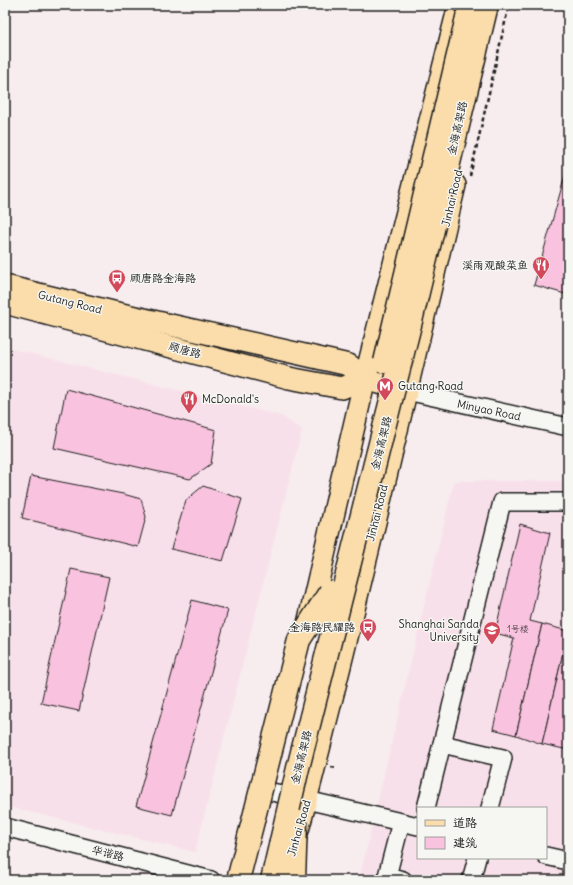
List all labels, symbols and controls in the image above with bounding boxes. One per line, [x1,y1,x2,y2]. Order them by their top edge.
street label: 金海高架路 [444,100,470,156]
street label: Jinhai Road [439,168,465,228]
restaurant icon: 溪雨观酸菜鱼 [531,255,551,280]
place label: 溪雨观酸菜鱼 [462,258,528,272]
bus stop icon: 顾唐路金海路 [107,268,127,293]
place label: 顾唐路金海路 [130,271,196,285]
street label: Gutang Road [37,287,104,317]
street label: 顾唐路 [167,339,203,361]
metro station icon: Gutang Road [375,376,395,401]
place label: Gutang Road [398,379,464,393]
restaurant icon: McDonald's [179,389,199,414]
place label: McDonald's [202,392,259,406]
street label: Minyao Road [456,396,523,424]
street label: 金海高架路 [368,415,394,471]
street label: Jinhai Road [363,483,391,543]
bus stop icon: 金海路民耀路 [358,617,378,642]
place label: Shanghai Sanda University [399,617,479,644]
place label: 金海路民耀路 [289,620,355,634]
school or university icon: Shanghai Sanda University [482,620,502,645]
house number: 1号楼 [507,623,529,634]
street label: 金海高架路 [288,729,314,785]
street label: Jinhai Road [284,798,314,858]
legend [417,807,547,859]
text: 道路 [453,815,477,830]
text: 建筑 [453,835,477,850]
street label: 华谐路 [90,842,126,864]

